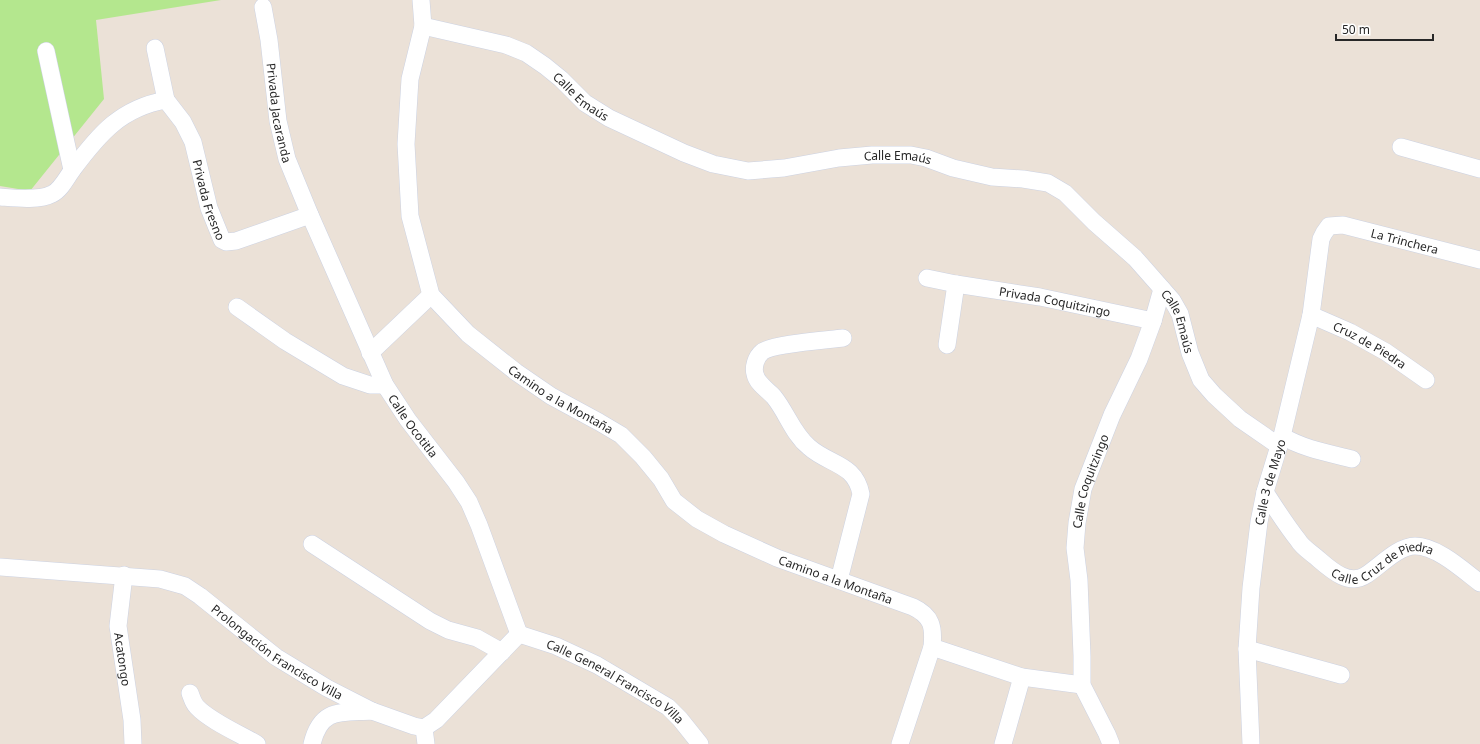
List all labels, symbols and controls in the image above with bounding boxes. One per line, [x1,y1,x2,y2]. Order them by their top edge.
scale bar [1336,16,1433,42]
text: 50 m [1342,21,1370,38]
street label: Privada Jacaranda [263,62,296,165]
street label: Calle Emaús [550,68,613,125]
street label: Calle Emaús [863,147,934,168]
street label: Privada Fresno [189,158,230,243]
street label: La Trinchera [1369,224,1440,258]
street label: Privada Coquitzingo [998,282,1112,320]
street label: Calle Emaús [1158,285,1198,355]
street label: Cruz de Piedra [1330,317,1410,372]
street label: Camino a la Montaña [505,361,617,437]
street label: Calle Ocotitla [385,391,442,461]
street label: Calle Coquitzingo [1068,431,1112,529]
street label: Calle 3 de Mayo [1250,437,1289,527]
street label: Calle Cruz de Piedra [1328,537,1436,587]
street label: Camino a la Montaña [776,551,895,608]
street label: Prolongación Francisco Villa [208,600,346,703]
street label: Acatongo [111,631,135,687]
street label: Calle General Francisco Villa [544,635,688,727]

